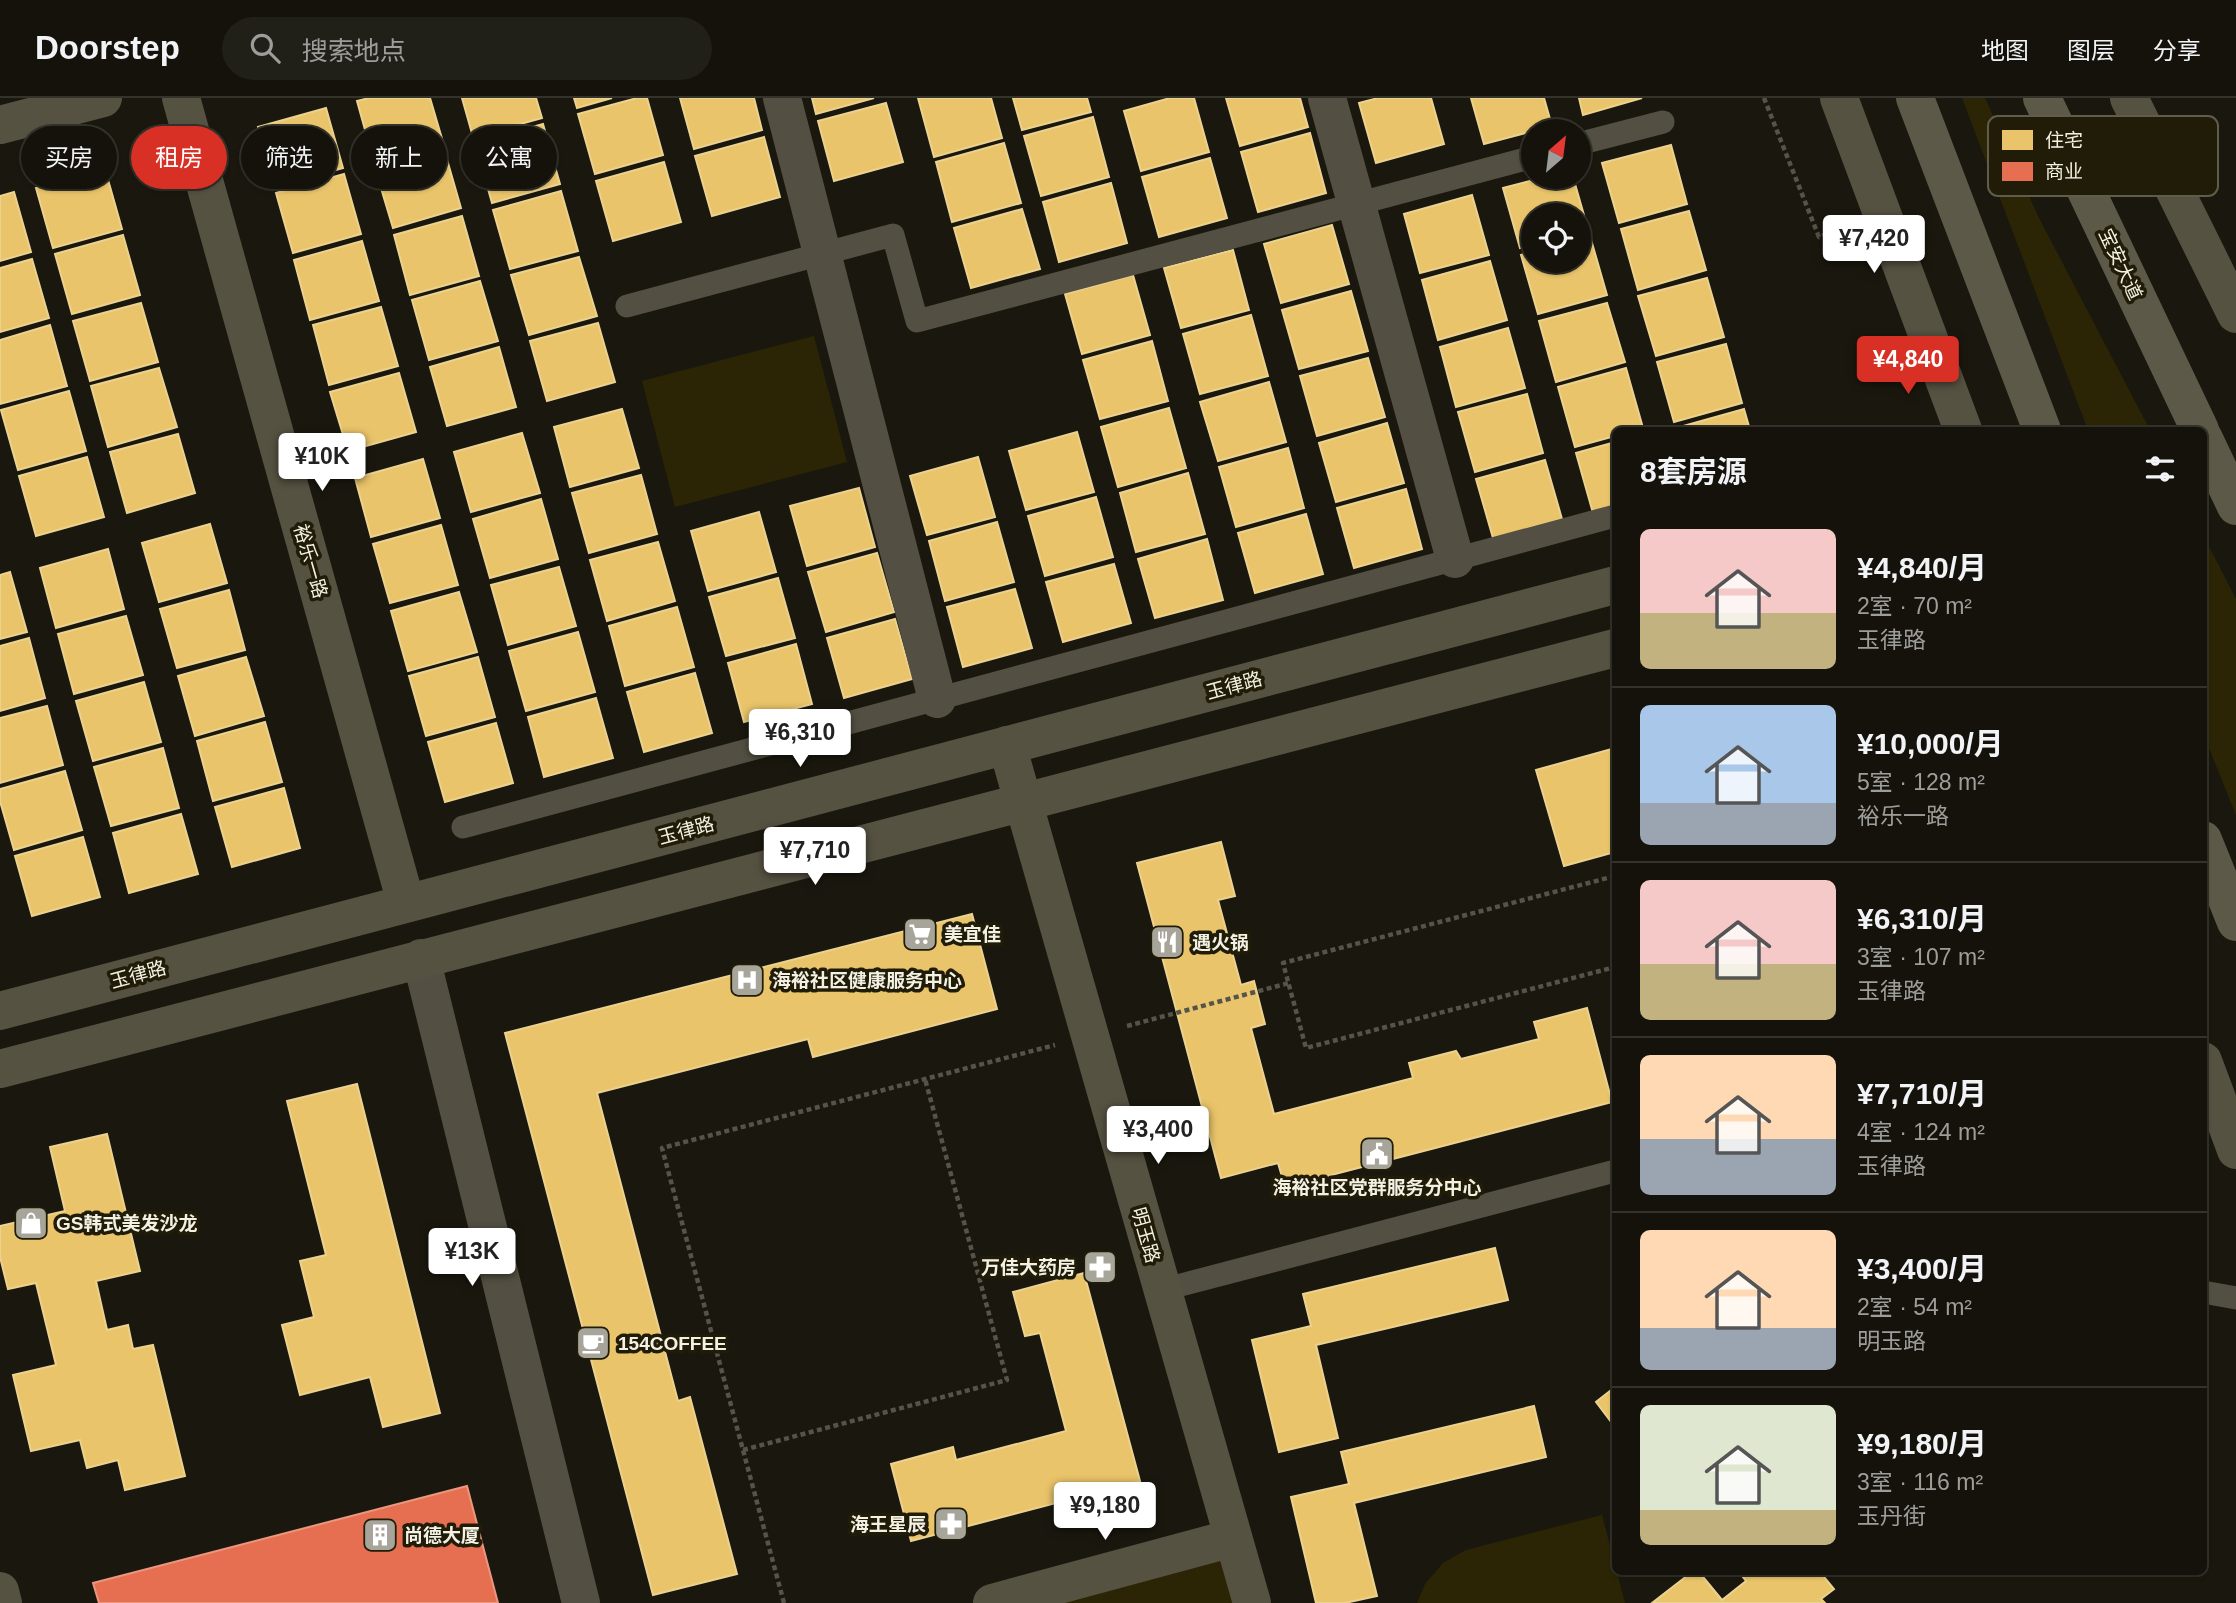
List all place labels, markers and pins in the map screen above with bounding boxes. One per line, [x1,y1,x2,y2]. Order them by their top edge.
pin: ¥7,420 [1817,216,1931,275]
pin: ¥4,840 [1851,336,1965,396]
pin: ¥10K [281,434,363,493]
pin: ¥6,310 [743,710,857,769]
pin: ¥7,710 [758,828,872,887]
supermarket icon: 美宜佳 [901,915,939,953]
restaurant icon: 遇火锅 [1148,923,1186,961]
place label: 美宜佳 [944,924,1001,945]
place label: 遇火锅 [1192,932,1249,953]
hospital icon: 海裕社区健康服务中心 [728,961,766,999]
place label: 海裕社区健康服务中心 [772,970,962,991]
pin: ¥3,400 [1101,1107,1215,1166]
public building icon: 海裕社区党群服务分中心 [1358,1135,1396,1173]
place label: 海裕社区党群服务分中心 [1272,1177,1482,1198]
shop icon: GS韩式美发沙龙 [12,1204,50,1242]
place label: GS韩式美发沙龙 [56,1213,197,1234]
pin: ¥13K [431,1228,513,1288]
pharmacy icon: 万佳大药房 [1081,1248,1119,1286]
place label: 万佳大药房 [981,1257,1076,1278]
cafe icon: 154COFFEE [574,1324,612,1362]
place label: 154COFFEE [618,1333,727,1354]
pin: ¥9,180 [1048,1482,1162,1542]
pharmacy icon: 海王星辰 [932,1505,970,1543]
place label: 海王星辰 [850,1514,926,1535]
building icon: 尚德大厦 [361,1516,399,1554]
place label: 尚德大厦 [404,1525,480,1546]

